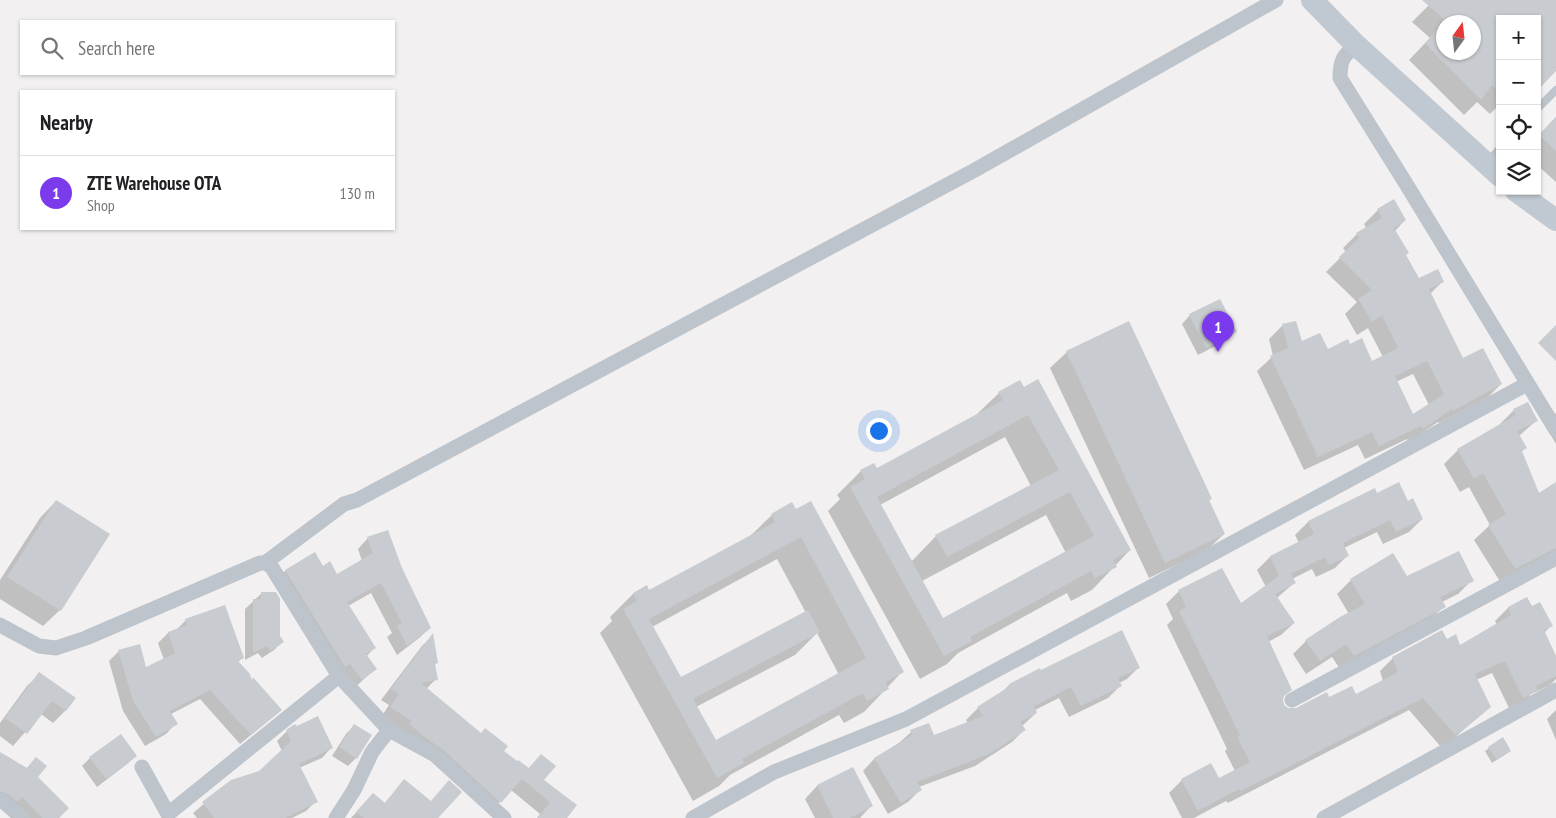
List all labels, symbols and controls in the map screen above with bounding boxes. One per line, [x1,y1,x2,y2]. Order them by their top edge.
north arrow [1436,15,1481,60]
map controls [1496,15,1541,195]
button: + [1496,15,1541,60]
search box [20,20,395,75]
icon: search [38,34,66,62]
text: Search here [78,36,155,60]
button: − [1496,60,1541,105]
button: locate [1496,105,1541,150]
text: Nearby [40,109,93,136]
button: layers [1496,150,1541,195]
text: ZTE Warehouse OTA [87,171,221,195]
text: 1 [52,183,60,203]
text: 130 m [340,183,375,203]
text: Shop [87,195,115,215]
pin: 1 [1202,311,1234,352]
your location [866,418,892,444]

